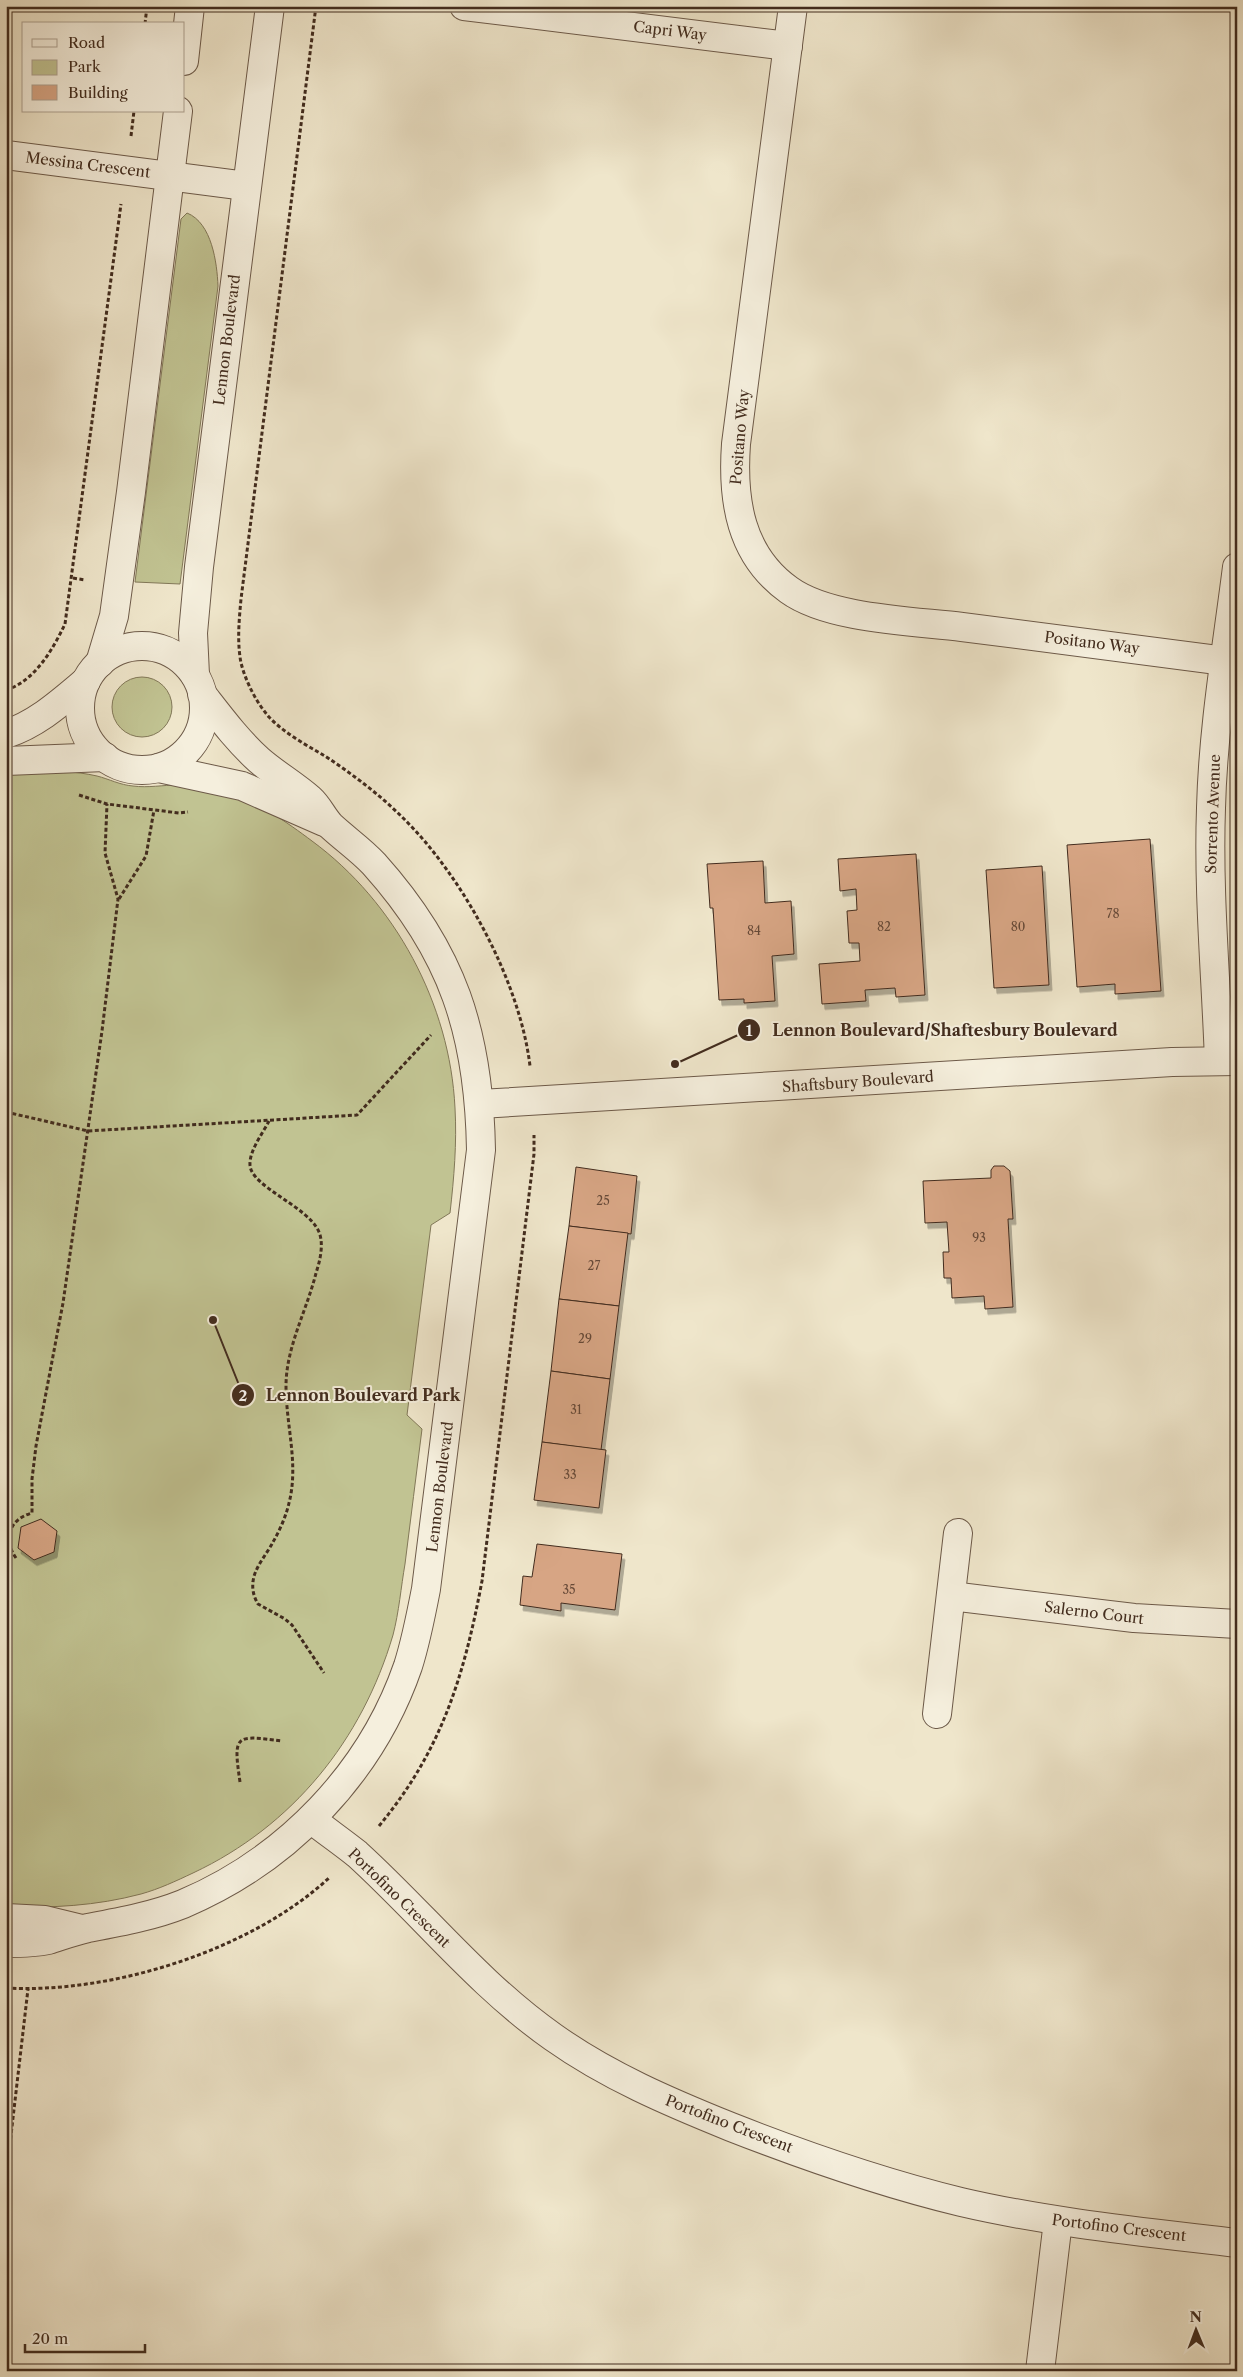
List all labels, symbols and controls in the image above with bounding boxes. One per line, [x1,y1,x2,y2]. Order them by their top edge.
street label: Capri Way [632,17,709,45]
legend [22,22,185,112]
text: Road [68,33,105,52]
text: Park [68,57,102,76]
text: Building [68,83,128,102]
street label: Messina Crescent [25,147,152,182]
street label: Lennon Boulevard [209,273,244,407]
street label: Positano Way [726,388,753,486]
street label: Positano Way [1043,627,1142,658]
street label: Sorrento Avenue [1201,754,1224,874]
house number: 78 [1106,906,1120,921]
house number: 82 [877,919,891,934]
house number: 80 [1011,919,1025,934]
house number: 84 [747,923,761,938]
callout: Lennon Boulevard/Shaftesbury Boulevard [737,1015,1128,1046]
text: Lennon Boulevard/Shaftesbury Boulevard [772,1020,1118,1040]
text: 1 [746,1021,753,1040]
street label: Shaftsbury Boulevard [781,1067,934,1096]
house number: 25 [596,1193,610,1208]
house number: 93 [972,1230,986,1245]
house number: 27 [588,1258,600,1273]
house number: 29 [578,1331,592,1346]
callout: Lennon Boulevard Park [230,1380,470,1411]
text: Lennon Boulevard Park [266,1385,461,1405]
text: 2 [239,1386,248,1405]
house number: 31 [570,1402,582,1417]
street label: Lennon Boulevard [422,1420,457,1554]
house number: 33 [563,1467,577,1482]
house number: 35 [562,1582,576,1597]
street label: Salerno Court [1043,1597,1146,1628]
street label: Portofino Crescent [344,1844,455,1952]
street label: Portofino Crescent [663,2090,796,2157]
street label: Portofino Crescent [1051,2210,1188,2245]
north arrow [1170,2304,1220,2354]
text: N [1190,2308,1202,2326]
scale bar [25,2322,145,2354]
text: 20 m [32,2329,68,2348]

